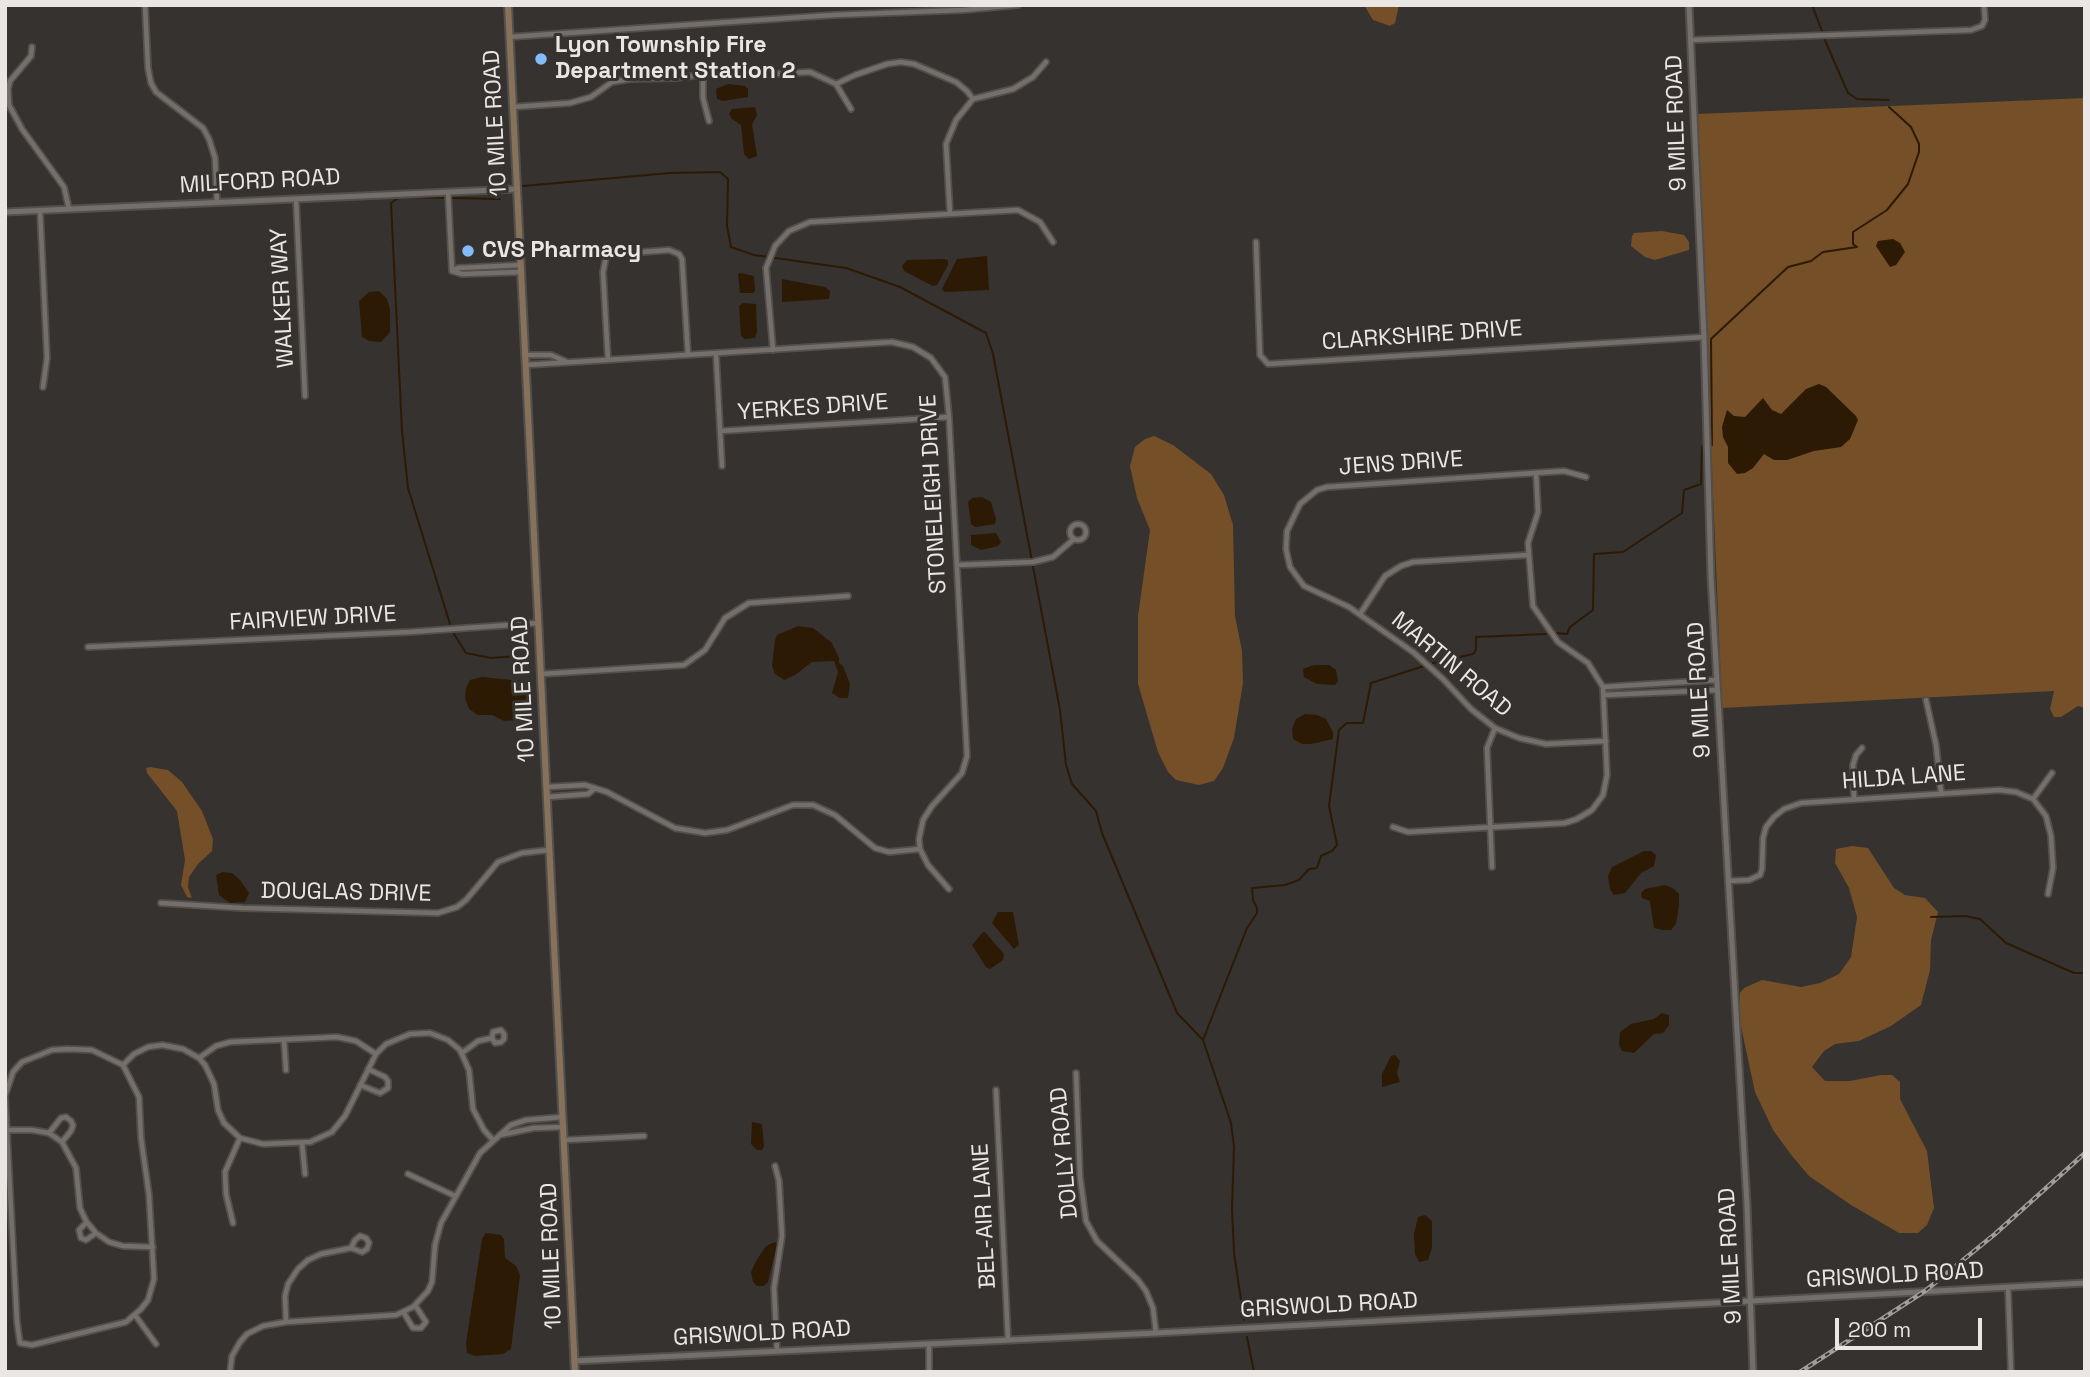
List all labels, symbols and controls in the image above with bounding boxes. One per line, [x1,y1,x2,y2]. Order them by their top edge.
place label: Lyon Township Fire Department Station 2 [555,32,795,86]
street label: 10 MILE ROAD [478,49,514,197]
marker: Lyon Township Fire Department Station 2 [533,51,549,67]
street label: 9 MILE ROAD [1661,54,1693,192]
street label: MILFORD ROAD [179,164,341,200]
street label: WALKER WAY [266,227,300,369]
place label: CVS Pharmacy [482,237,641,265]
marker: CVS Pharmacy [460,243,476,259]
street label: CLARKSHIRE DRIVE [1321,315,1523,357]
street label: YERKES DRIVE [737,389,889,427]
street label: STONELEIGH DRIVE [915,394,953,594]
street label: JENS DRIVE [1338,446,1464,482]
street label: FAIRVIEW DRIVE [229,601,397,637]
street label: MARTIN ROAD [1385,607,1517,723]
street label: 10 MILE ROAD [506,615,542,763]
street label: 9 MILE ROAD [1683,621,1717,759]
street label: HILDA LANE [1841,760,1967,796]
street label: DOUGLAS DRIVE [260,878,432,908]
street label: DOLLY ROAD [1045,1086,1085,1220]
street label: BEL-AIR LANE [967,1143,1003,1289]
street label: 10 MILE ROAD [536,1182,568,1330]
street label: 9 MILE ROAD [1714,1187,1748,1325]
street label: GRISWOLD ROAD [1805,1258,1985,1294]
street label: GRISWOLD ROAD [1239,1288,1419,1324]
scale bar [1838,1304,1985,1348]
street label: GRISWOLD ROAD [672,1316,852,1352]
text: 200 m [1848,1316,1911,1343]

